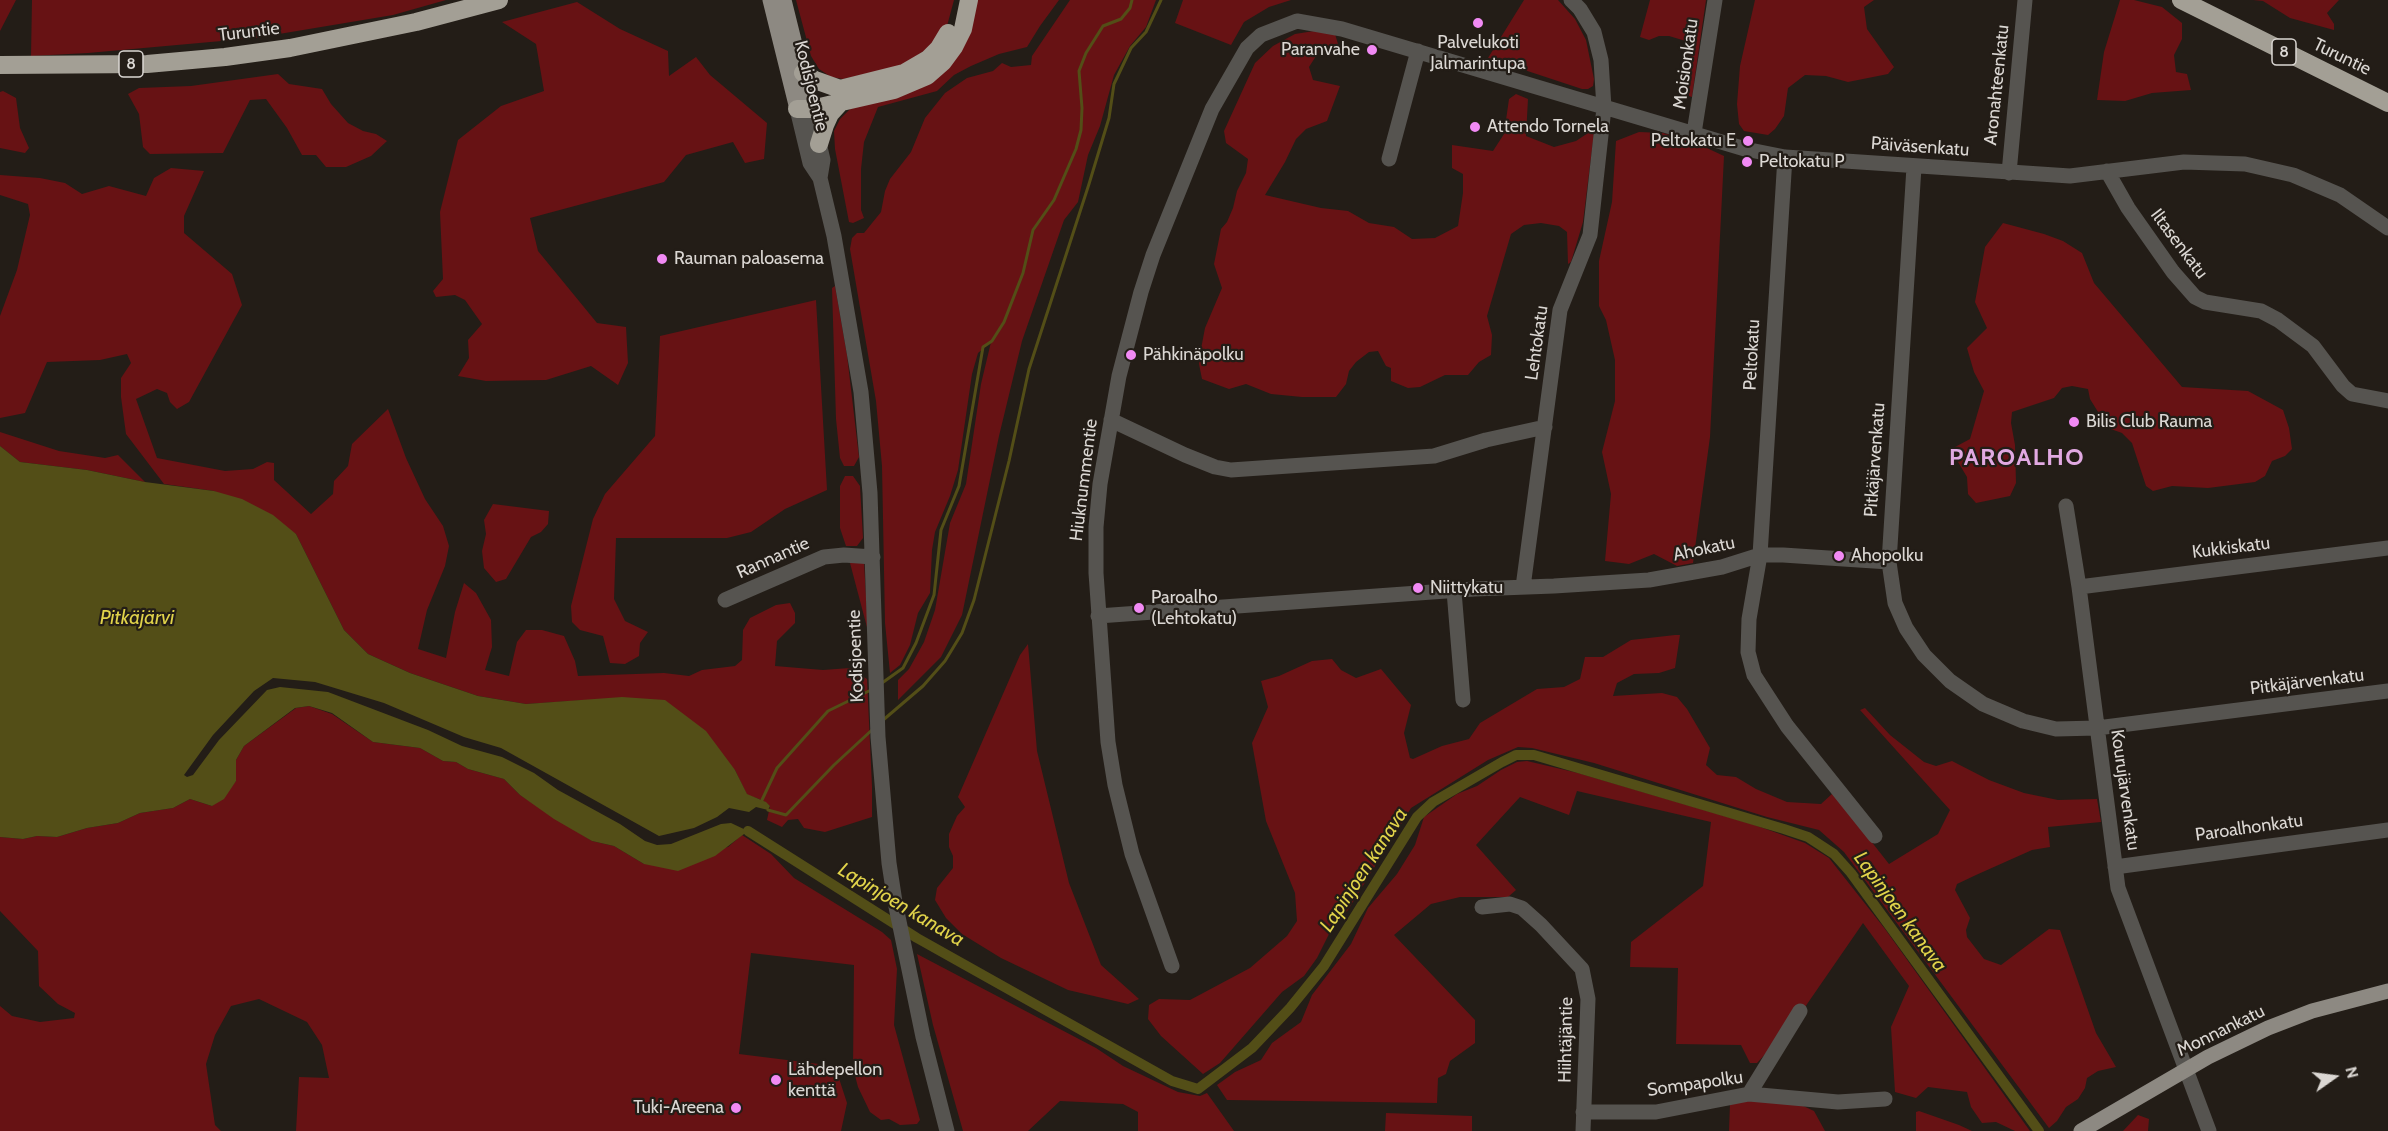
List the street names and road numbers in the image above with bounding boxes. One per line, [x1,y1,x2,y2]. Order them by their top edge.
street label: Moisionkatu [1669,17,1703,111]
street label: Turuntie [217,18,281,46]
street label: Aronahteenkatu [1980,24,2014,146]
street label: Turuntie [2310,34,2374,80]
street label: Kodisjoentie [789,38,833,134]
road number: 8 [2272,39,2296,65]
road number: 8 [119,51,143,77]
street label: Päiväsenkatu [1870,133,1970,161]
street label: Iltasenkatu [2146,205,2212,283]
street label: Lehtokatu [1521,304,1553,382]
street label: Peltokatu [1739,319,1765,391]
street label: Pitkäjärvenkatu [1860,402,1890,518]
street label: Hiuknummentie [1066,418,1102,542]
street label: Rannantie [733,532,813,584]
street label: Ahokatu [1671,532,1737,566]
street label: Kukkiskatu [2191,532,2271,564]
street label: Kodisjoentie [844,609,868,703]
street label: Pitkäjärvenkatu [2249,664,2365,700]
street label: Kourujärvenkatu [2106,728,2144,852]
street label: Paroalhonkatu [2194,810,2304,846]
street label: Hiihtäjäntie [1554,997,1578,1083]
street label: Monnankatu [2174,1000,2268,1062]
street label: Sompapolku [1646,1067,1744,1101]

